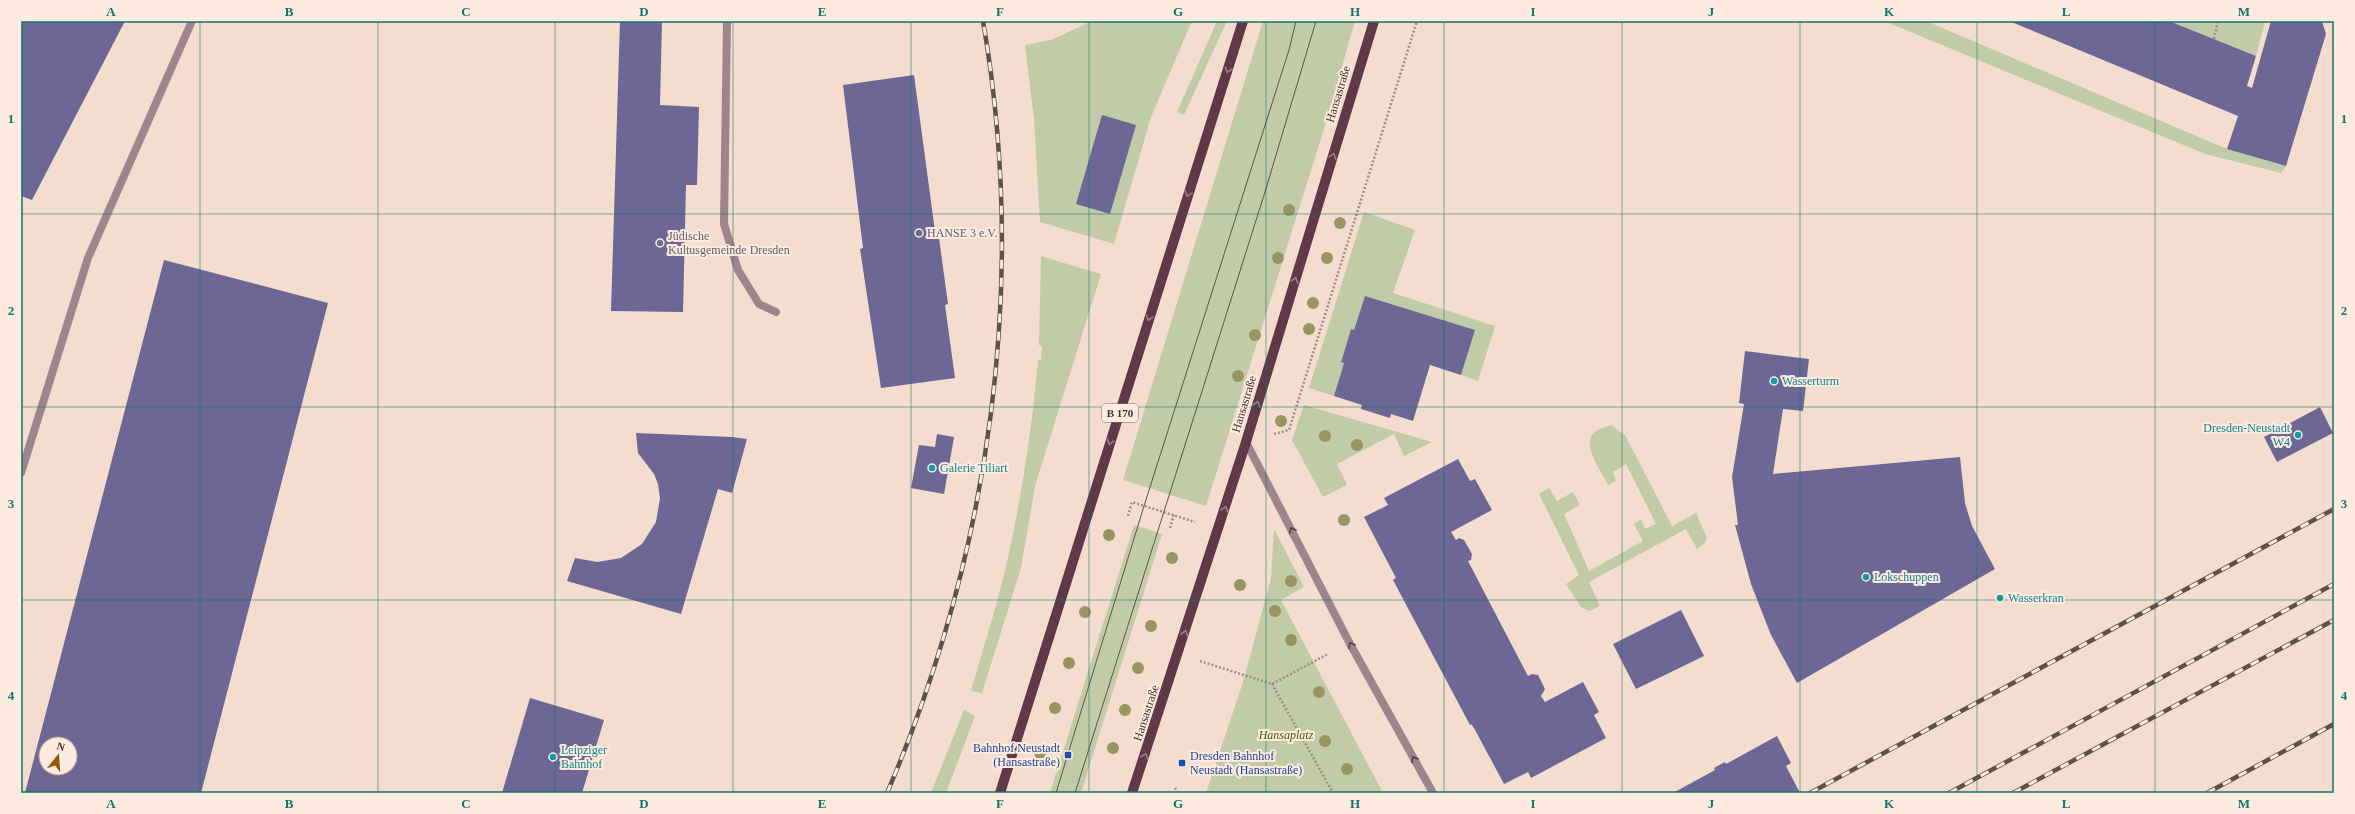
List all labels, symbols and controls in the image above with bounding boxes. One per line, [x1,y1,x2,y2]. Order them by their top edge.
text: A [106,4,116,19]
text: B [285,4,294,19]
text: C [461,4,471,19]
text: D [639,4,649,19]
text: E [818,4,826,19]
text: F [996,4,1004,19]
text: G [1173,4,1183,19]
text: H [1350,4,1360,19]
text: I [1530,4,1536,19]
text: J [1708,4,1715,19]
text: K [1884,4,1895,19]
text: L [2062,4,2071,19]
text: M [2238,4,2250,19]
street label: Hansastraße [1323,64,1353,124]
one-way arrow [1224,66,1232,73]
text: 1 [8,111,14,126]
text: 1 [2341,111,2347,126]
one-way arrow [1328,152,1337,159]
one-way arrow [1185,190,1193,197]
place label: HANSE 3 e.V. [927,226,997,240]
marker: HANSE 3 e.V. [914,228,924,238]
place label: Jüdische Kultusgemeinde Dresden [668,229,790,257]
marker: Jüdische Kultusgemeinde Dresden [655,238,665,248]
one-way arrow [1290,277,1299,284]
text: 2 [8,303,14,318]
text: 2 [2341,303,2347,318]
one-way arrow [1145,314,1154,321]
street label: Hansastraße [1229,374,1259,434]
place label: Wasserturm [1782,374,1840,388]
marker: Wasserturm [1769,376,1779,386]
one-way arrow [1253,401,1261,408]
road number: B 170 [1102,404,1138,422]
place label: Dresden-Neustadt W4 [2203,421,2291,449]
marker: Dresden-Neustadt W4 [2293,430,2303,440]
one-way arrow [1107,438,1115,445]
place label: Galerie Tiliart [940,461,1008,475]
marker: Galerie Tiliart [927,463,937,473]
text: 3 [8,496,15,511]
text: 3 [2341,496,2348,511]
one-way arrow [1220,505,1228,512]
one-way arrow [1289,527,1296,534]
place label: Lokschuppen [1874,570,1939,584]
marker: Lokschuppen [1861,572,1871,582]
place label: Wasserkran [2008,591,2064,605]
marker: Wasserkran [1995,593,2005,603]
one-way arrow [1180,629,1189,636]
one-way arrow [1349,642,1356,649]
street label: Hansastraße [1130,683,1162,743]
text: 4 [8,688,15,703]
text: 4 [2341,688,2348,703]
park label: Hansaplatz [1258,728,1314,742]
north arrow [38,736,78,776]
text: N [55,740,67,753]
place label: Bahnhof Neustadt (Hansastraße) [973,741,1061,769]
place label: Leipziger Bahnhof [561,743,607,771]
place label: Dresden Bahnhof Neustadt (Hansastraße) [1190,749,1302,777]
marker: Bahnhof Neustadt (Hansastraße) [1063,750,1073,760]
marker: Leipziger Bahnhof [548,752,558,762]
one-way arrow [1141,753,1149,760]
one-way arrow [1412,756,1419,763]
marker: Dresden Bahnhof Neustadt (Hansastraße) [1177,758,1187,768]
text: A [106,796,116,811]
text: B [285,796,294,811]
text: C [461,796,471,811]
text: D [639,796,649,811]
text: E [818,796,826,811]
text: F [996,796,1004,811]
text: G [1173,796,1183,811]
text: H [1350,796,1360,811]
text: I [1530,796,1536,811]
text: J [1708,796,1715,811]
text: K [1884,796,1895,811]
text: L [2062,796,2071,811]
text: M [2238,796,2250,811]

